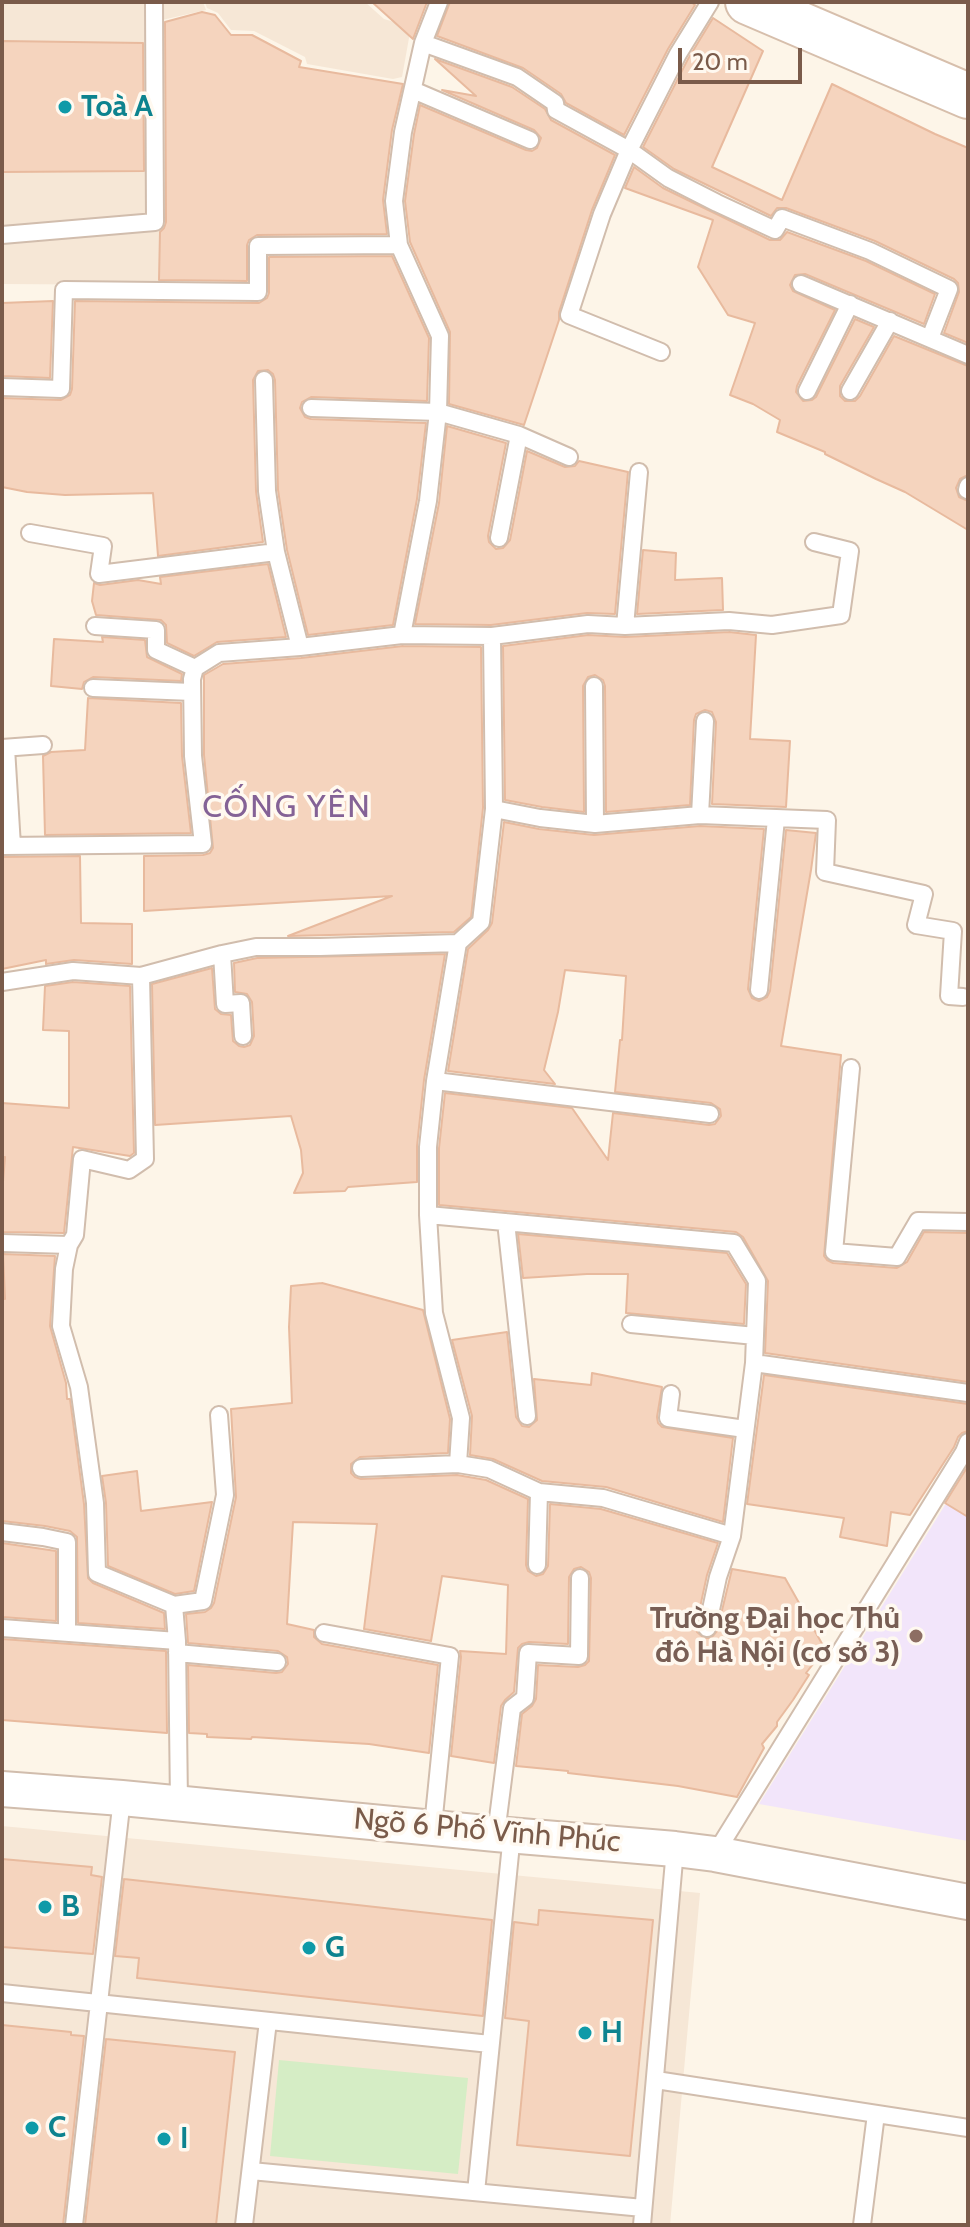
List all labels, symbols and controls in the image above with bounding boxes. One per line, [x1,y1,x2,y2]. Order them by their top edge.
scale bar [682,32,806,82]
text: 20 m [692,47,748,76]
place label: Toà A [81,89,153,125]
marker: Toà A [56,98,74,116]
district label: CỐNG YÊN [202,789,372,827]
place label: Trường Đại học Thủ đô Hà Nội (cơ sở 3) [650,1601,900,1672]
marker: Trường Đại học Thủ đô Hà Nội (cơ sở 3) [907,1627,925,1645]
street label: Ngõ 6 Phố Vĩnh Phúc [352,1801,622,1861]
place label: B [61,1889,80,1925]
marker: B [36,1898,54,1916]
place label: G [325,1930,345,1966]
marker: G [300,1939,318,1957]
place label: H [601,2015,623,2051]
marker: H [576,2024,594,2042]
place label: C [48,2110,66,2146]
marker: C [23,2119,41,2137]
place label: I [180,2121,188,2157]
marker: I [155,2130,173,2148]

